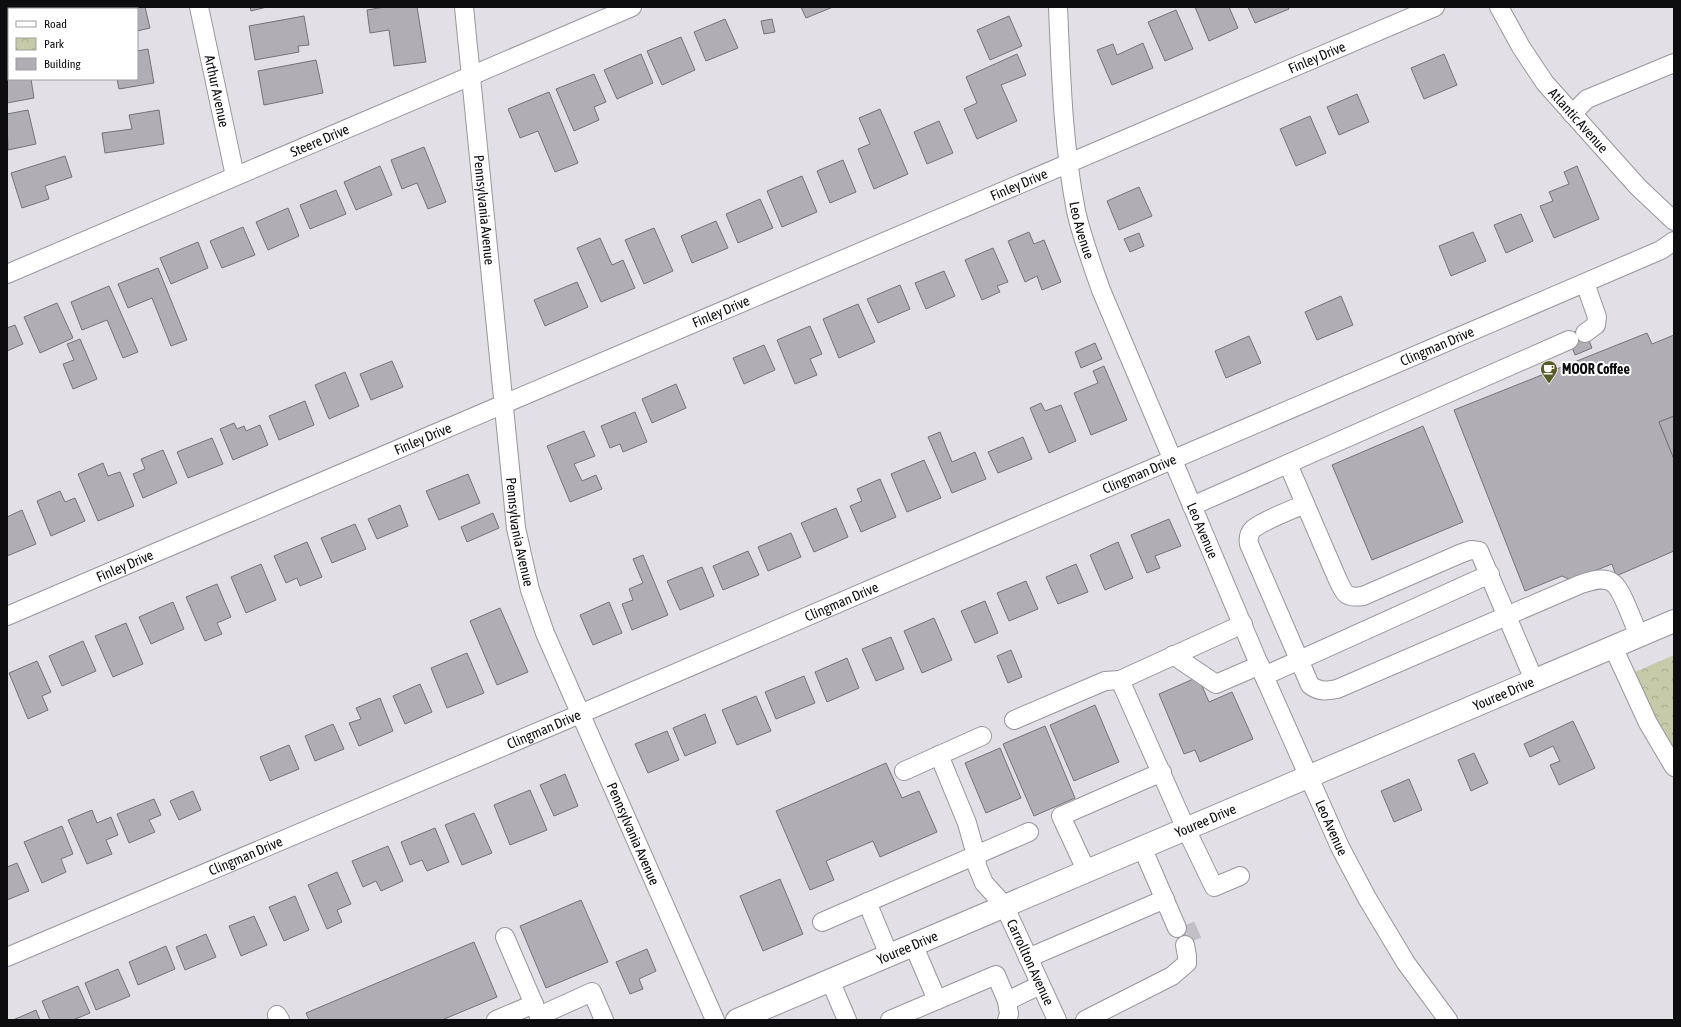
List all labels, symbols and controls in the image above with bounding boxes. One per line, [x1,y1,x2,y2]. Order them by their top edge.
legend [8,8,138,80]
text: Road [44,17,67,31]
text: Park [44,37,65,51]
street label: Finley Drive [1286,38,1348,77]
street label: Arthur Avenue [201,54,232,129]
text: Building [44,57,82,71]
street label: Atlantic Avenue [1545,85,1611,156]
street label: Steere Drive [288,121,351,160]
street label: Pennsylvania Avenue [471,154,498,266]
street label: Finley Drive [988,165,1050,204]
street label: Leo Avenue [1066,200,1098,261]
street label: Finley Drive [690,292,752,331]
street label: Clingman Drive [1398,323,1476,369]
cafe icon: MOOR Coffee [1539,359,1559,384]
place label: MOOR Coffee [1562,361,1630,377]
street label: Finley Drive [392,419,454,458]
street label: Clingman Drive [1100,451,1179,497]
street label: Pennsylvania Avenue [503,477,537,588]
street label: Leo Avenue [1184,500,1221,561]
street label: Finley Drive [94,547,156,585]
street label: Clingman Drive [802,579,881,625]
street label: Youree Drive [1471,674,1536,714]
street label: Clingman Drive [504,707,583,752]
street label: Pennsylvania Avenue [604,780,663,888]
street label: Leo Avenue [1312,798,1351,858]
street label: Youree Drive [1172,801,1238,841]
street label: Clingman Drive [206,833,285,879]
street label: Carrollton Avenue [1004,917,1057,1008]
street label: Youree Drive [874,927,940,968]

